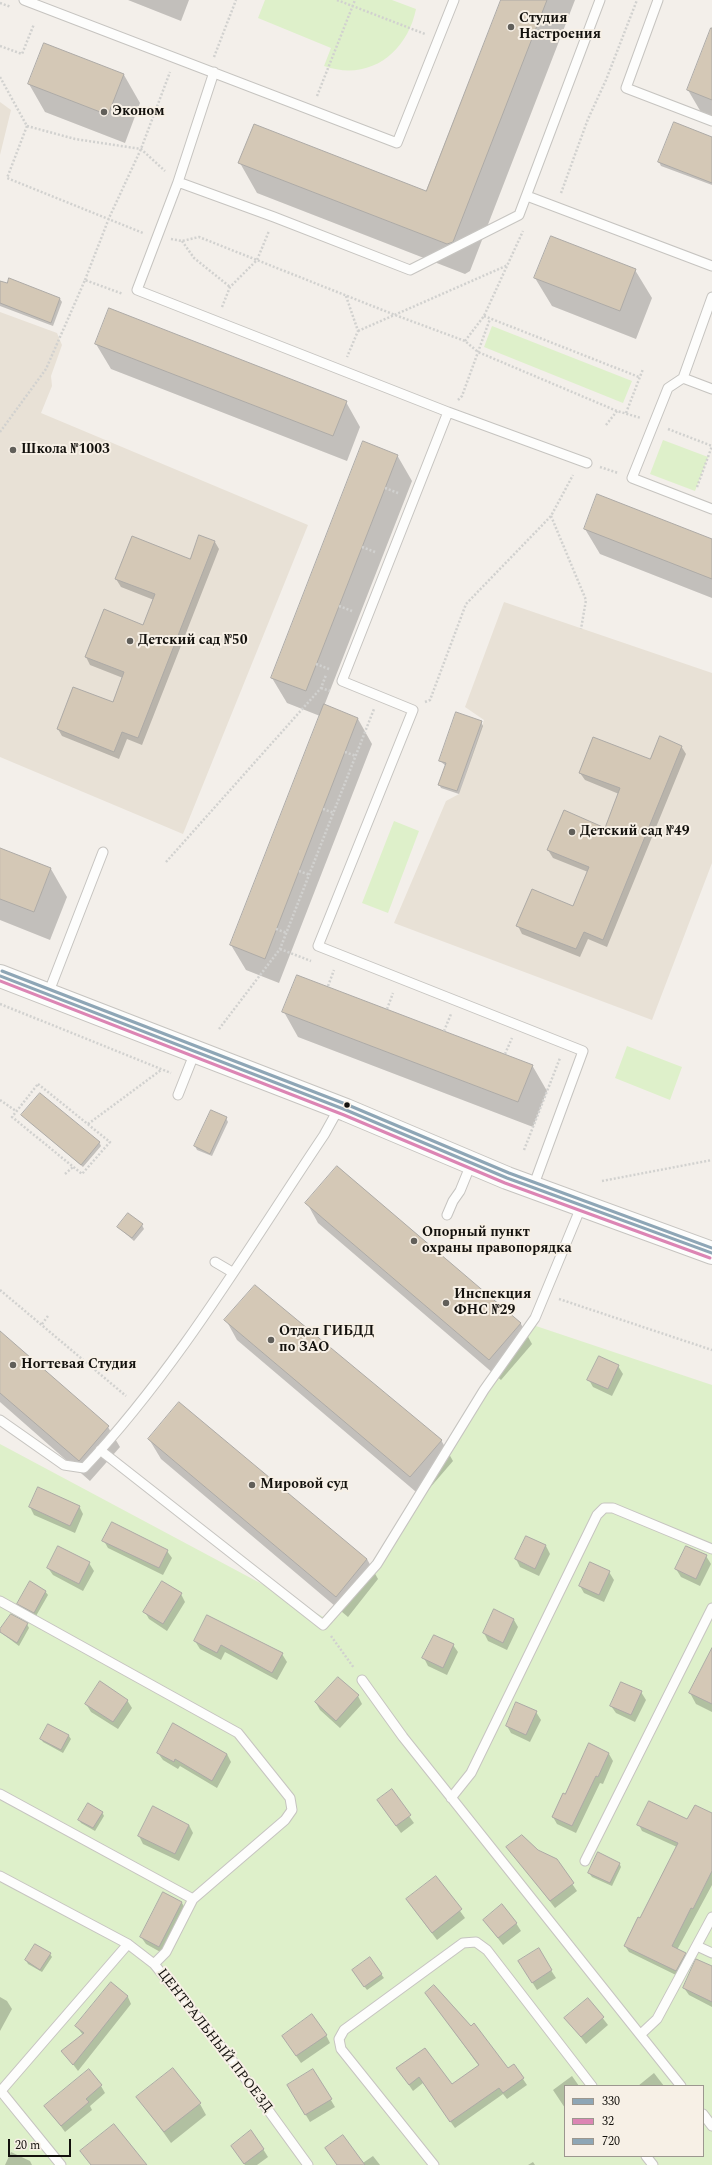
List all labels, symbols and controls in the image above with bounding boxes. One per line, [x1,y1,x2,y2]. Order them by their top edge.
place label: Студия Настроения [519,11,601,44]
marker: Студия Настроения [506,22,516,32]
place label: Эконом [112,104,165,120]
marker: Эконом [99,107,109,117]
place label: Школа №1003 [21,442,110,458]
marker: Школа №1003 [8,445,18,455]
place label: Детский сад №50 [138,633,247,649]
marker: Детский сад №50 [125,636,135,646]
place label: Детский сад №49 [580,824,689,840]
marker: Детский сад №49 [567,827,577,837]
unlabelled marker [342,1100,352,1110]
place label: Опорный пункт охраны правопорядка [422,1225,572,1258]
marker: Опорный пункт охраны правопорядка [409,1236,419,1246]
place label: Инспекция ФНС №29 [454,1287,531,1320]
marker: Инспекция ФНС №29 [441,1298,451,1308]
place label: Отдел ГИБДД по ЗАО [279,1324,374,1356]
marker: Отдел ГИБДД по ЗАО [266,1335,276,1345]
place label: Ногтевая Студия [21,1357,136,1373]
marker: Ногтевая Студия [8,1360,18,1370]
place label: Мировой суд [260,1477,348,1493]
marker: Мировой суд [247,1480,257,1490]
street label: ЦЕНТРАЛЬНЫЙ ПРОЕЗД [153,1966,275,2116]
legend [564,2085,704,2157]
text: 330 [602,2092,620,2111]
text: 32 [602,2112,614,2131]
scale bar [10,2131,73,2157]
text: 720 [602,2132,620,2151]
text: 20 m [15,2136,40,2155]

